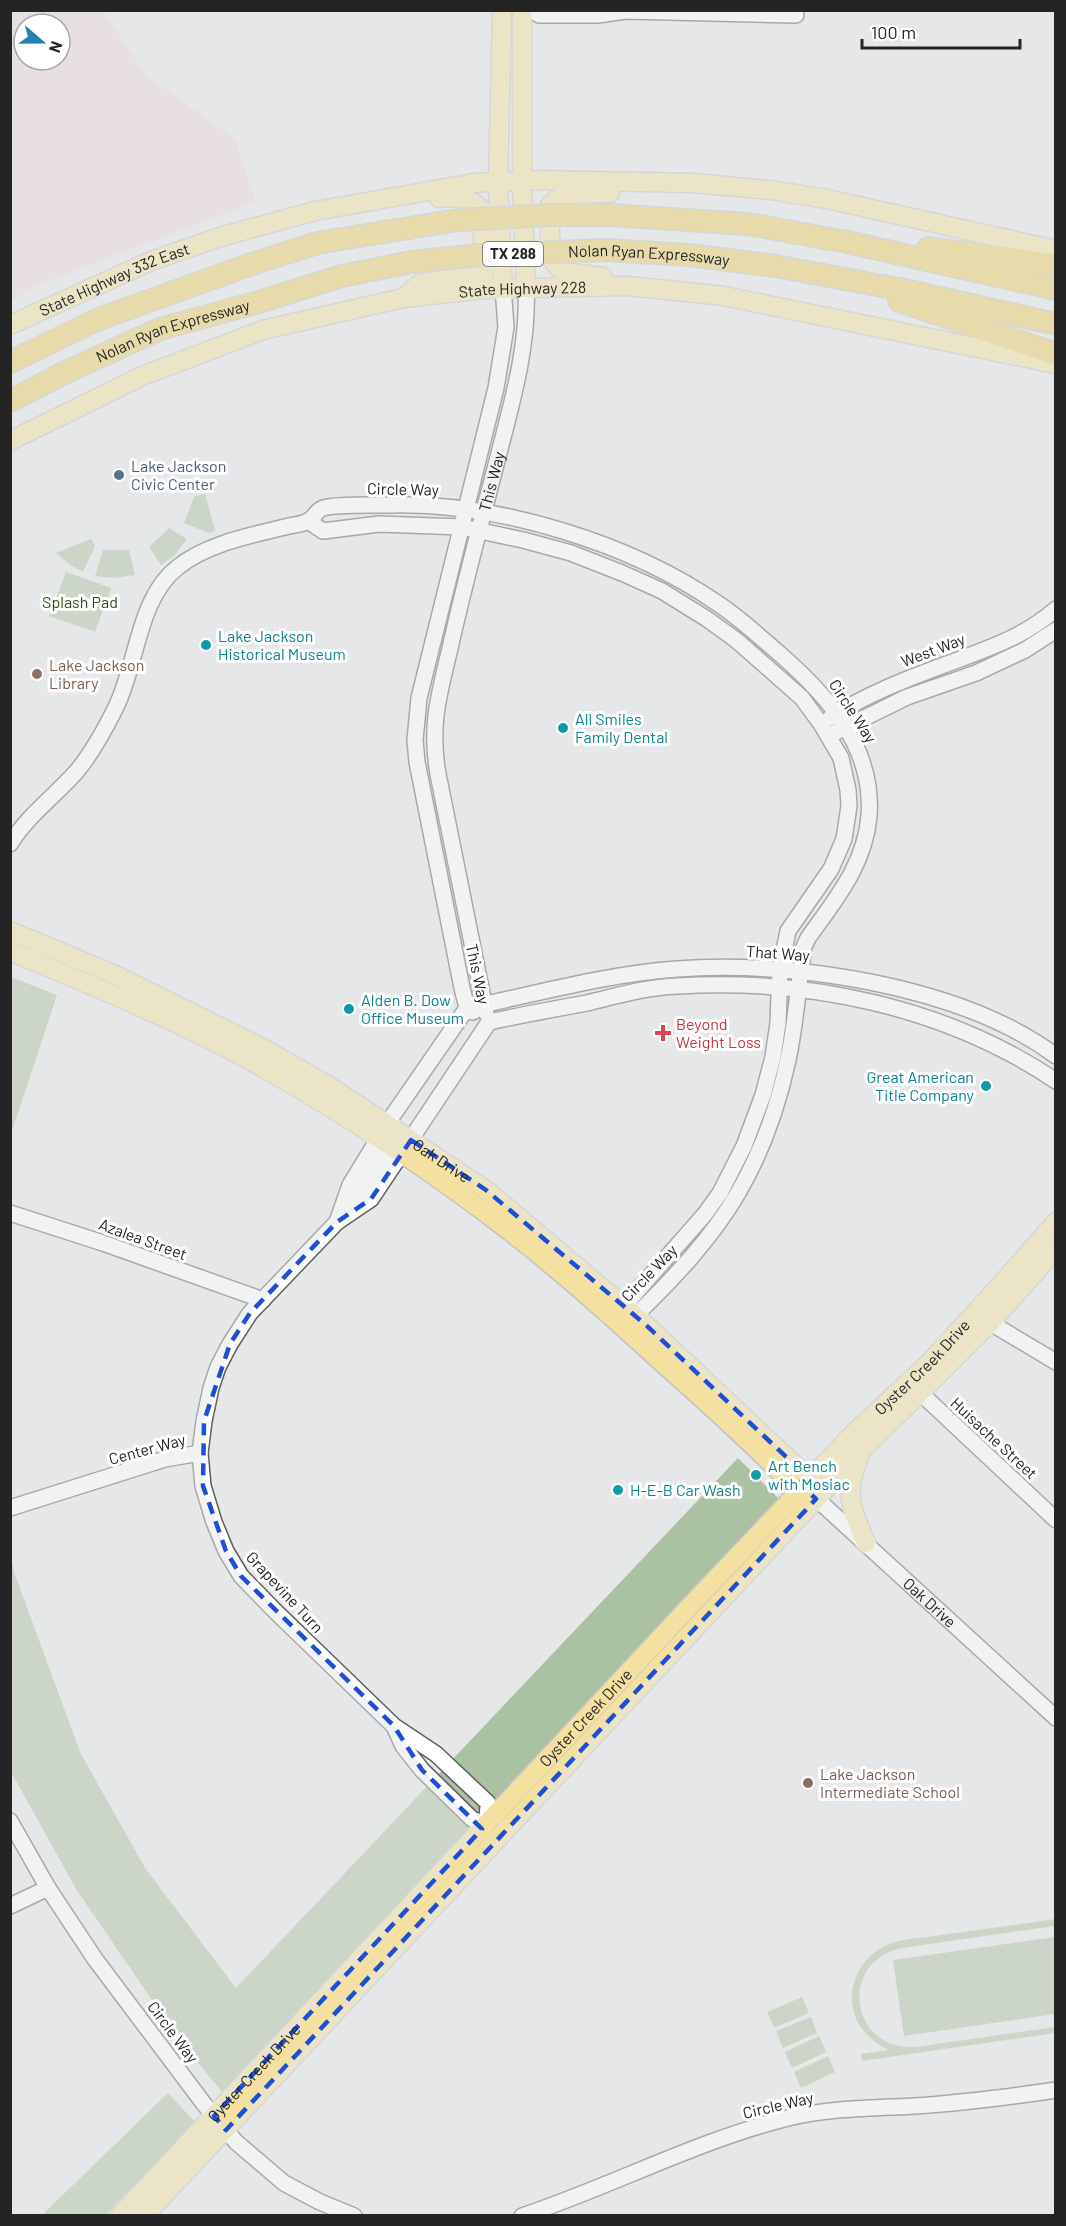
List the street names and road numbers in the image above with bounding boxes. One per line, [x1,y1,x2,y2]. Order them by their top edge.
street label: State Highway 332 East [36,238,192,320]
street label: Nolan Ryan Expressway [568,240,731,269]
road number: TX 288 [483,242,543,266]
street label: State Highway 228 [458,277,586,301]
street label: Nolan Ryan Expressway [93,295,252,366]
street label: This Way [474,449,508,514]
street label: Circle Way [367,478,440,499]
street label: West Way [898,628,968,670]
street label: Circle Way [826,675,881,747]
street label: That Way [746,941,811,964]
street label: This Way [463,942,494,1007]
street label: Oak Drive [409,1134,474,1186]
street label: Azalea Street [97,1214,190,1263]
street label: Circle Way [617,1240,681,1305]
street label: Oyster Creek Drive [870,1315,973,1418]
street label: Huisache Street [947,1393,1041,1483]
street label: Center Way [106,1429,188,1468]
street label: Grapevine Turn [243,1547,328,1636]
street label: Oak Drive [900,1573,960,1631]
street label: Oyster Creek Drive [535,1664,636,1770]
street label: Circle Way [144,1997,203,2067]
street label: Oyster Creek Drive [203,2020,304,2125]
street label: Circle Way [741,2087,816,2122]

